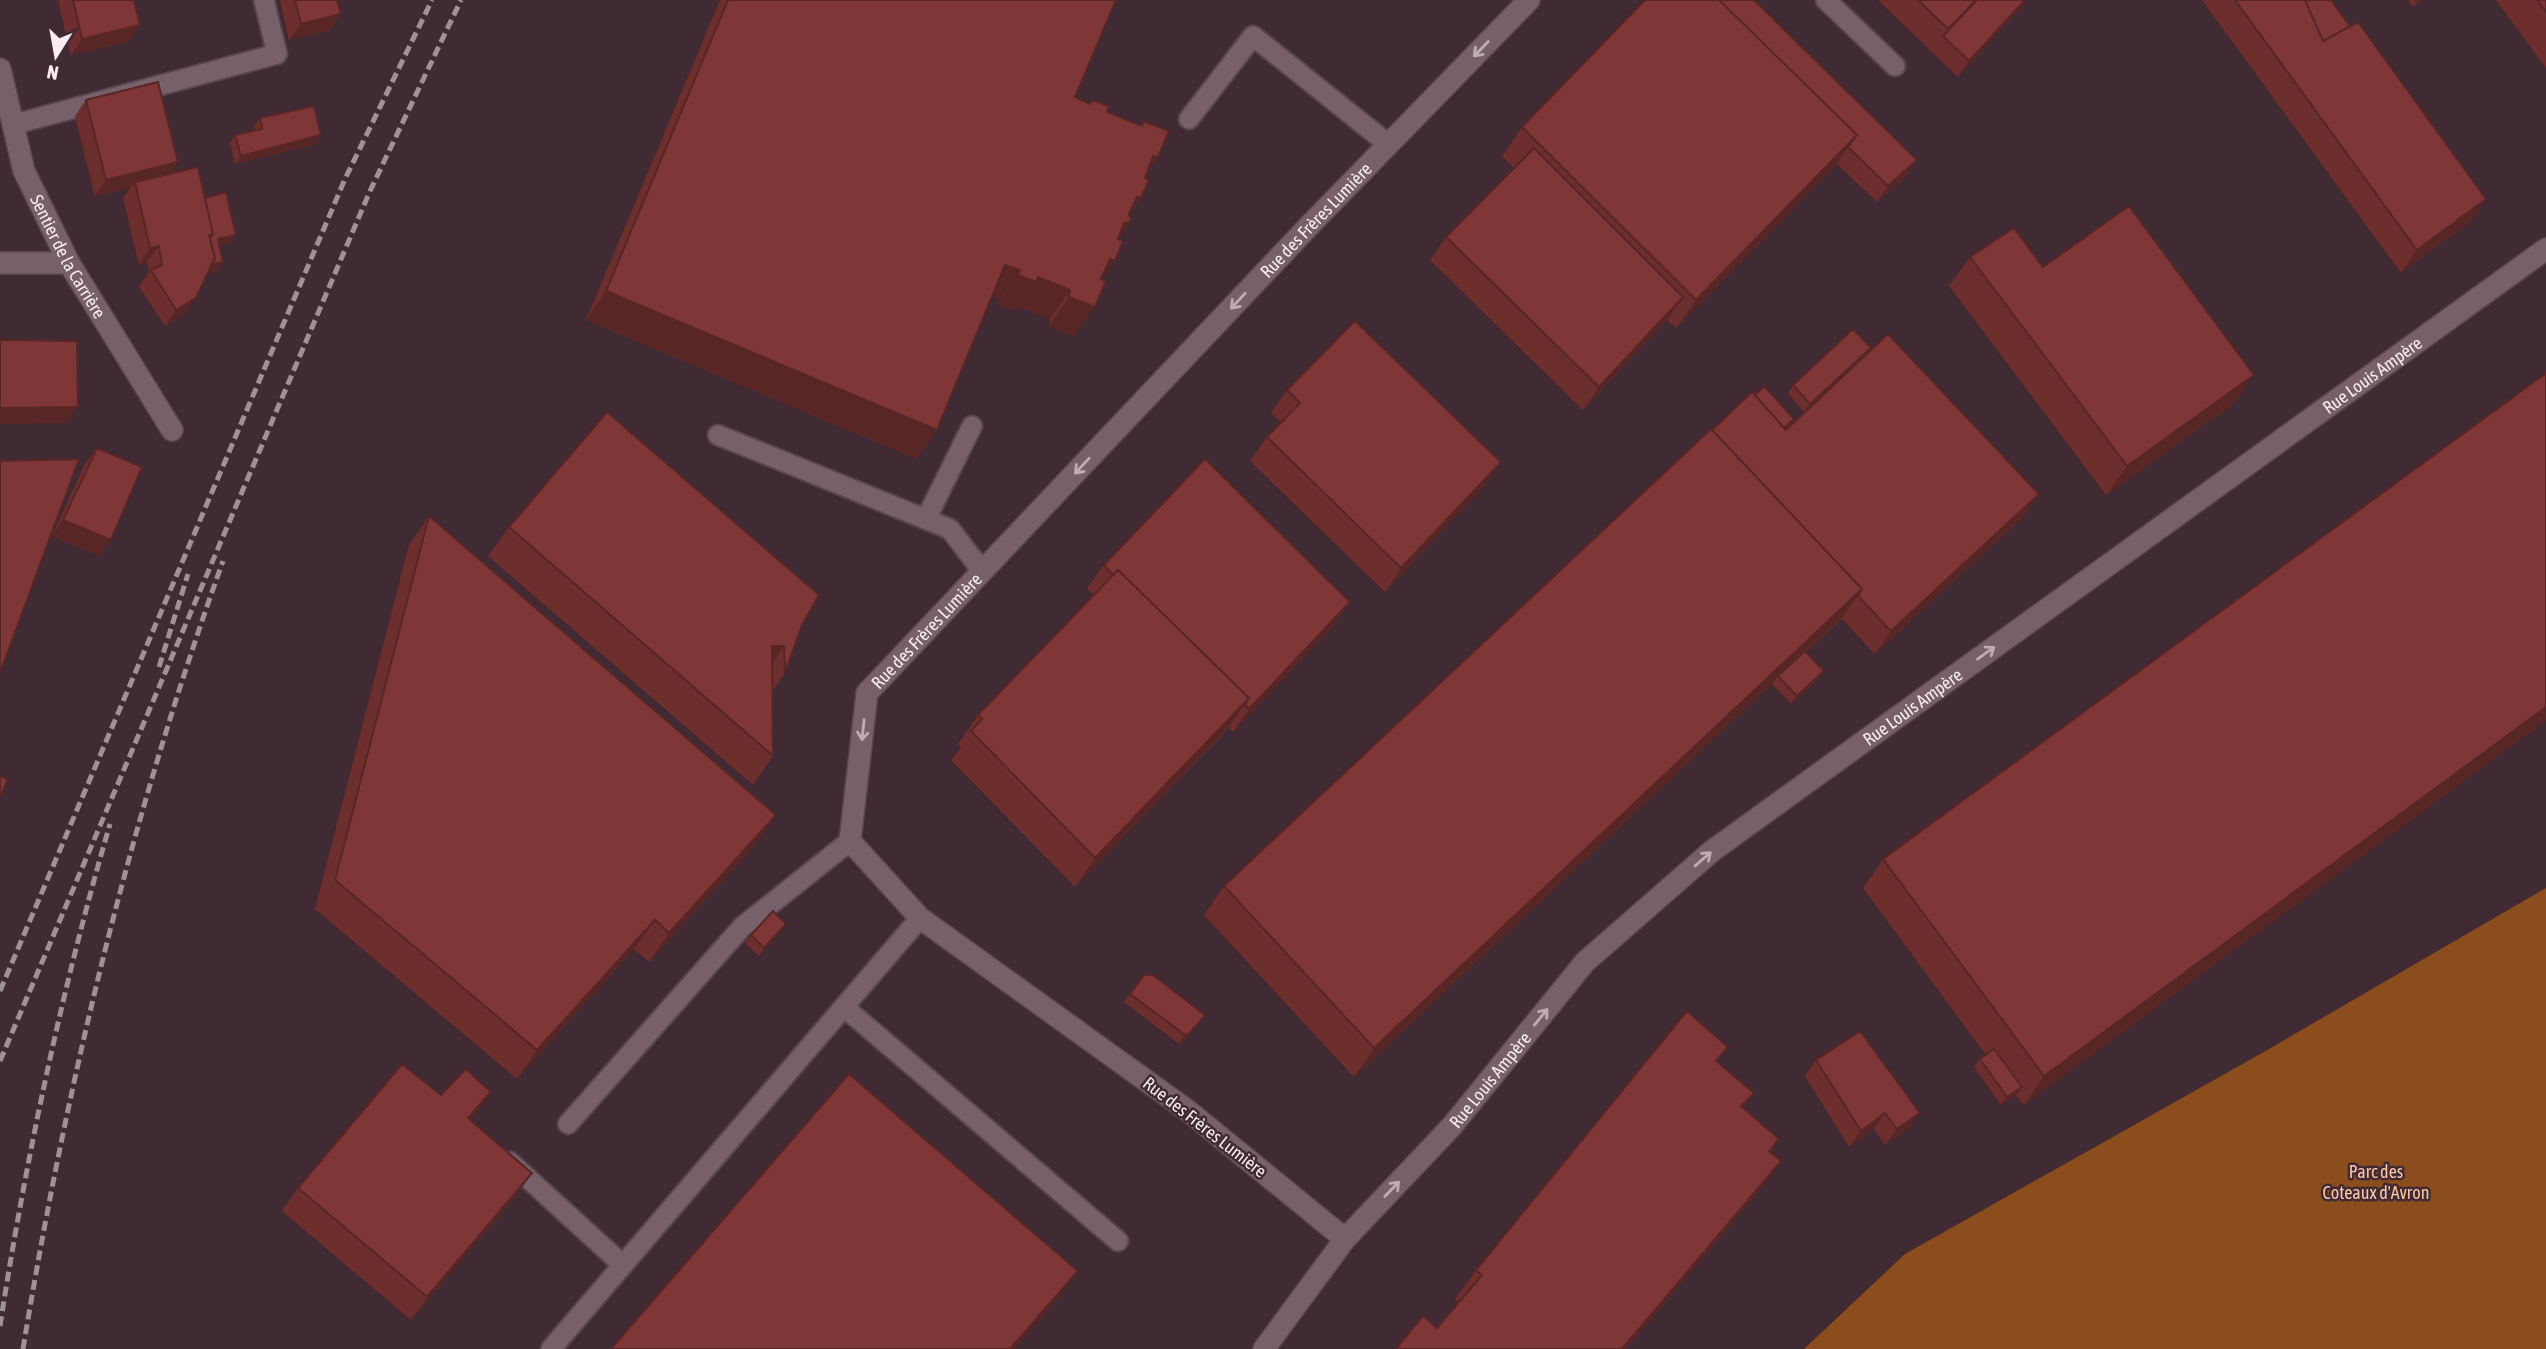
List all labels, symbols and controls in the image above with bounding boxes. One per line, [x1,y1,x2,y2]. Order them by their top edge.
north arrow [21,21,91,91]
one-way arrow [1473,40,1490,57]
text: N [45,61,60,85]
street label: Rue des Frères Lumière [1256,158,1376,281]
street label: Sentier de la Carrière [27,191,111,322]
one-way arrow [1230,292,1247,309]
street label: Rue Louis Ampère [2318,332,2426,418]
one-way arrow [1074,457,1091,474]
street label: Rue des Frères Lumière [867,568,986,693]
one-way arrow [1976,646,1995,660]
street label: Rue Louis Ampère [1858,664,1966,749]
one-way arrow [856,718,869,741]
one-way arrow [1694,851,1712,867]
one-way arrow [1533,1009,1549,1027]
street label: Rue Louis Ampère [1444,1027,1535,1132]
street label: Rue des Frères Lumière [1139,1072,1271,1182]
park label: Parc des Coteaux d'Avron [2323,1161,2429,1203]
one-way arrow [1384,1181,1401,1198]

